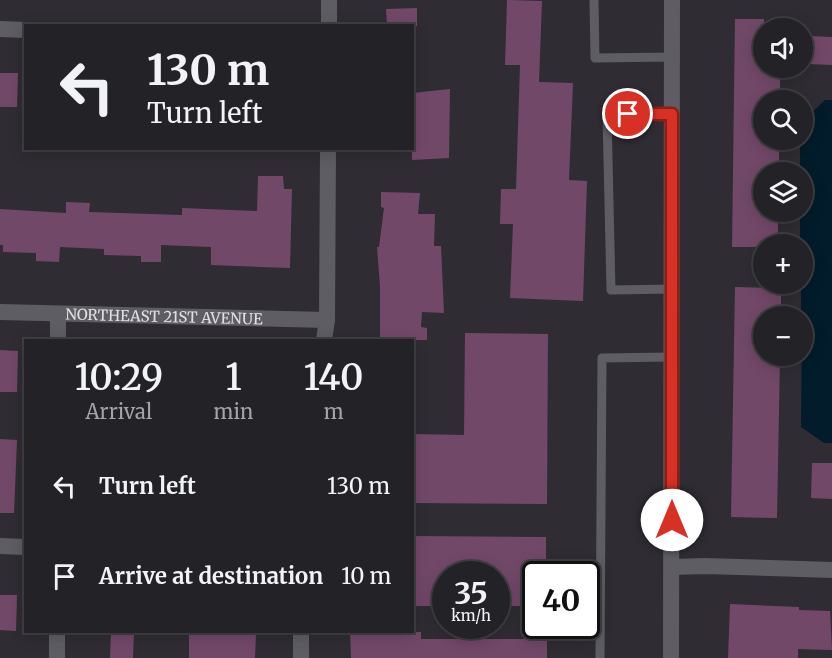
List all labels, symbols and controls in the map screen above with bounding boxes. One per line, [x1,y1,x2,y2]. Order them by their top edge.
map controls [753,18,813,366]
button: sound [753,18,813,78]
text: 130 m [147,44,269,96]
icon: left [48,48,126,126]
pin [602,88,653,139]
button: search [753,90,813,150]
text: Turn left [147,96,262,130]
icon: arrive [611,97,644,130]
button: layers [753,162,813,222]
button: + [753,234,813,294]
street label: NORTHEAST 21ST AVENUE [65,304,263,328]
button: − [753,306,813,366]
text: 10:29 [74,355,163,400]
text: 1 [225,355,242,400]
text: 140 [304,355,364,400]
text: Arrival [85,399,152,424]
text: min [214,399,253,424]
text: m [324,399,344,424]
icon: left [48,470,81,503]
text: Turn left [99,472,196,500]
text: 130 m [327,472,390,500]
position arrow [640,488,704,552]
icon: arrive [48,560,81,593]
speed limit sign: 40 [522,561,600,639]
text: Arrive at destination [99,562,323,590]
text: 10 m [341,562,391,590]
text: 35 [454,574,488,612]
text: km/h [451,606,491,625]

